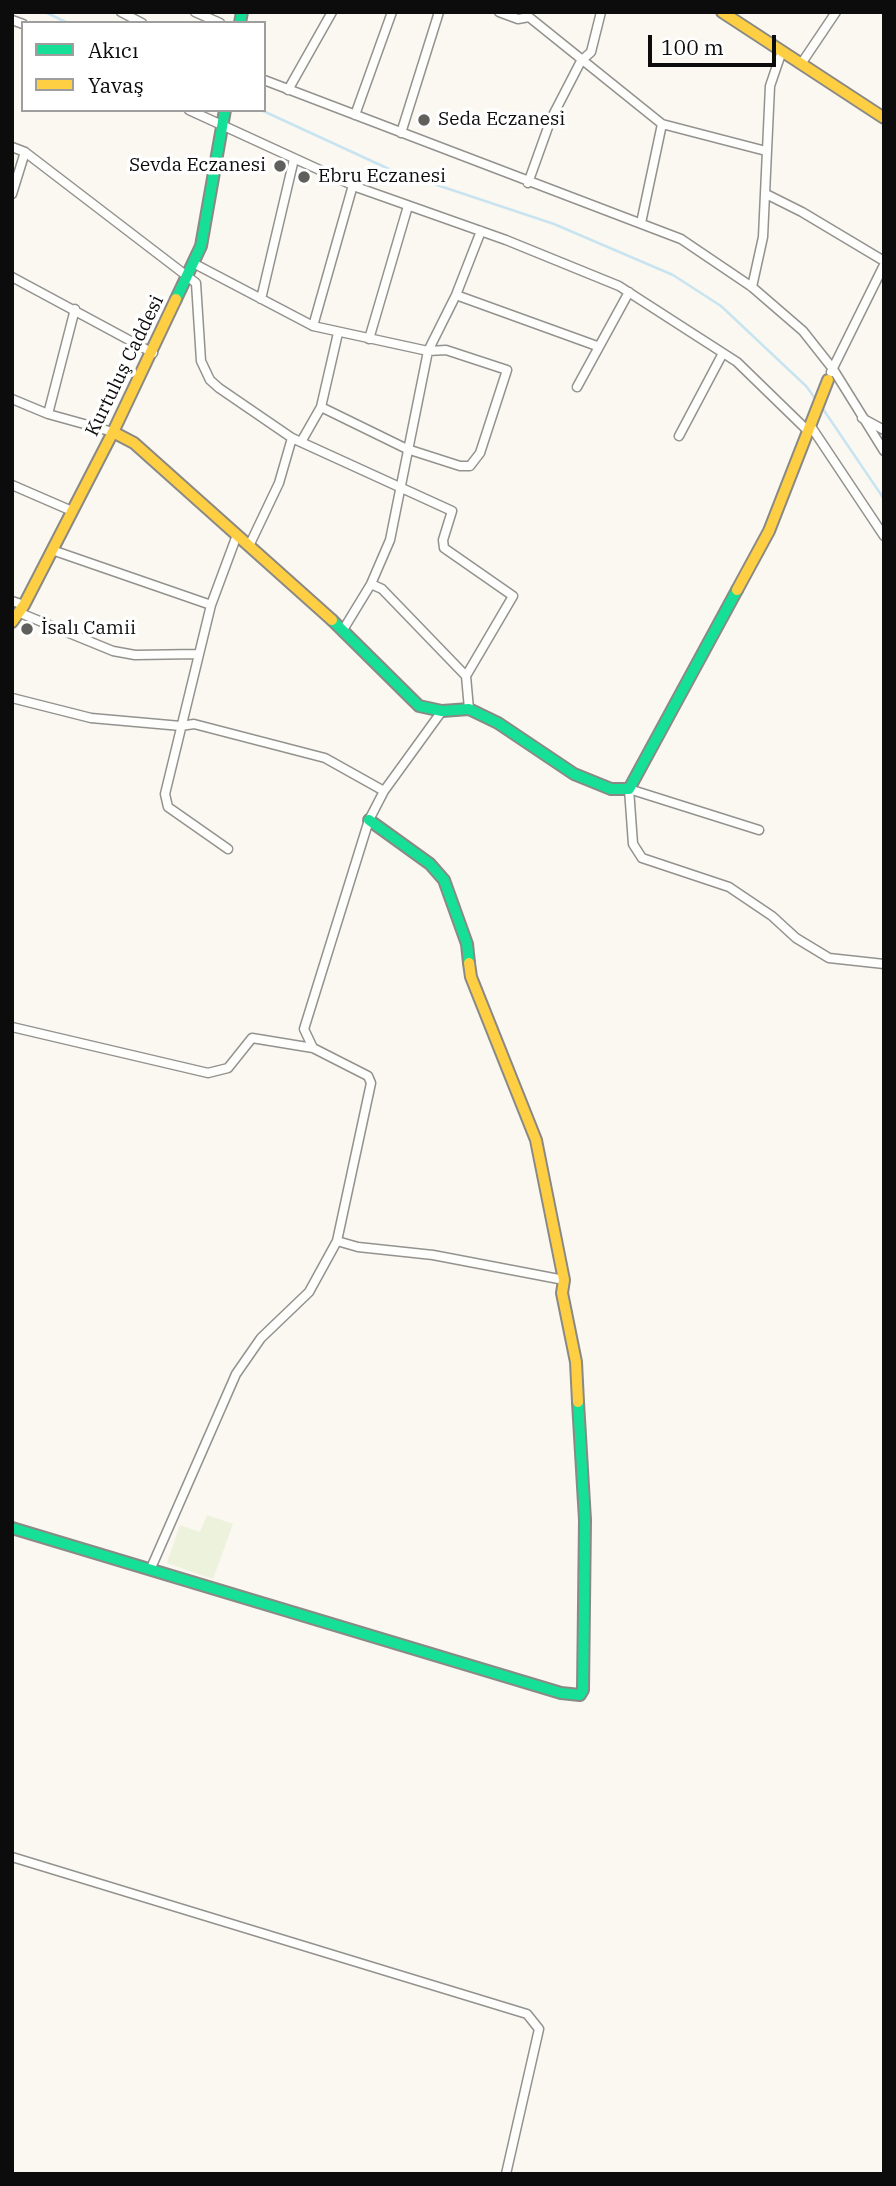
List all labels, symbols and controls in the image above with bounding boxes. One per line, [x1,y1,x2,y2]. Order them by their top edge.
legend [21,21,266,112]
scale bar [651,21,779,65]
text: 100 m [661,33,724,61]
text: Akıcı [88,36,139,64]
text: Yavaş [88,71,144,99]
place label: Seda Eczanesi [438,109,565,131]
marker: Seda Eczanesi [416,112,432,128]
place label: Sevda Eczanesi [129,155,266,177]
marker: Sevda Eczanesi [272,158,288,174]
place label: Ebru Eczanesi [318,166,446,188]
marker: Ebru Eczanesi [296,169,312,185]
street label: Kurtuluş Caddesi [81,292,169,440]
place label: İsalı Camii [41,618,136,640]
marker: İsalı Camii [19,621,35,637]

